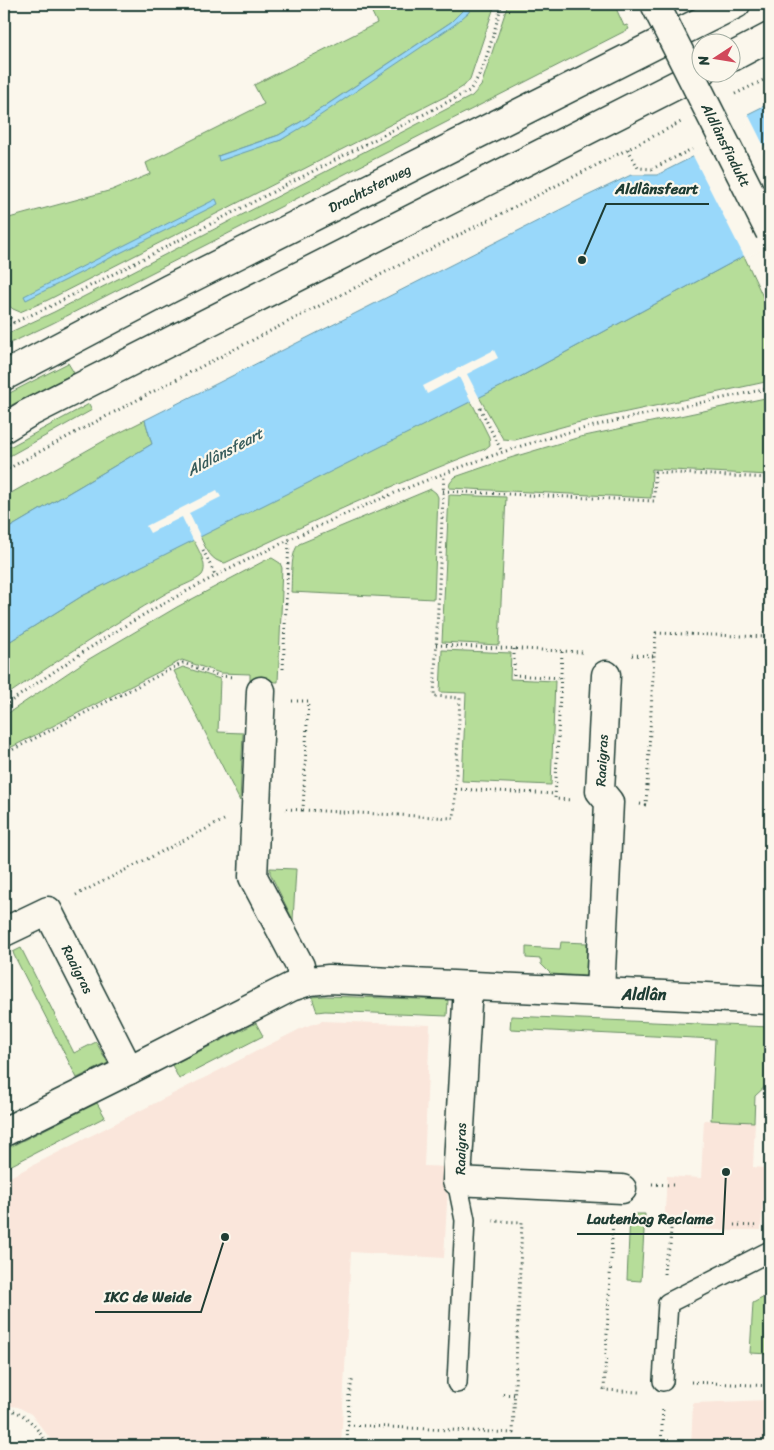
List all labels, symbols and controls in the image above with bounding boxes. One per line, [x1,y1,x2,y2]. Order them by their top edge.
north arrow [692,32,742,82]
text: N [690,53,717,69]
street label: Aldlânsfiadukt [694,98,758,192]
street label: Drachtsterweg [324,157,415,220]
callout: Aldlânsfeart [606,174,709,204]
text: Aldlânsfeart [614,176,699,202]
water label: Aldlânsfeart [181,420,269,483]
street label: Raaigras [588,734,615,787]
street label: Raaigras [55,940,101,998]
district label: Aldlân [621,980,667,1009]
street label: Raaigras [448,1123,474,1175]
callout: Lautenbag Reclame [577,1204,723,1234]
text: Lautenbag Reclame [587,1206,714,1232]
callout: IKC de Weide [95,1282,201,1312]
text: IKC de Weide [103,1284,192,1310]

